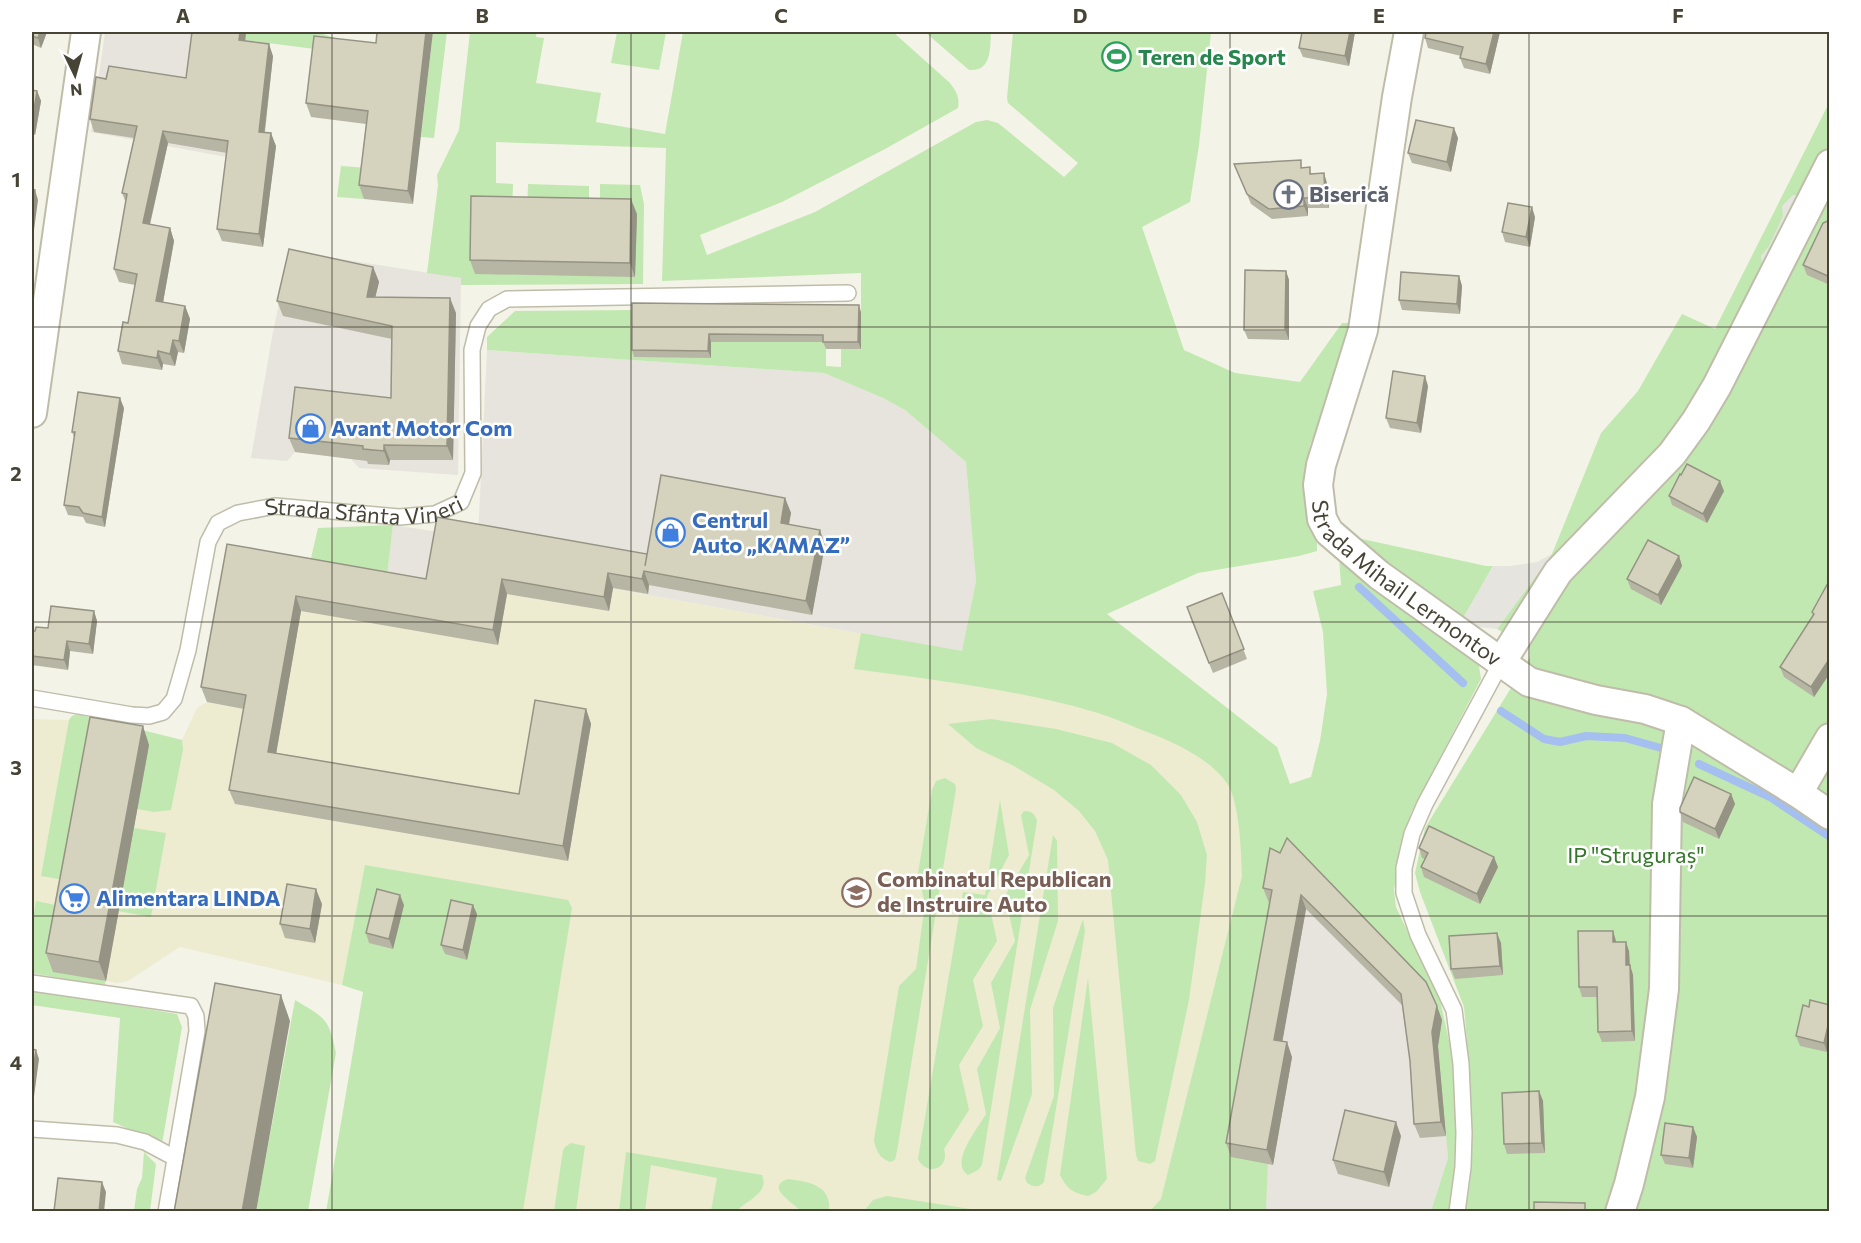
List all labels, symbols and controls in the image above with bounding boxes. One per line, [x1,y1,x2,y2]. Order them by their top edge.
text: A [176,3,190,27]
text: B [475,3,489,27]
text: C [774,3,788,27]
text: D [1073,3,1087,27]
text: E [1373,3,1385,27]
text: F [1672,3,1684,27]
sports icon: Teren de Sport [1101,41,1133,73]
place label: Teren de Sport [1138,43,1286,70]
north arrow [45,45,105,105]
text: N [70,80,83,100]
text: 1 [11,167,21,191]
church icon: Biserică [1272,178,1304,210]
place label: Biserică [1309,180,1389,207]
shop icon: Avant Motor Com [294,412,326,444]
place label: Avant Motor Com [331,414,512,441]
text: 2 [10,461,22,485]
street label: Strada Sfânta Vineri [262,489,467,530]
street label: Strada Mihail Lermontov [1307,498,1507,671]
place label: Centrul Auto „KAMAZ” [692,506,850,558]
shop icon: Centrul Auto „KAMAZ” [655,517,687,549]
text: 3 [10,755,22,779]
park label: IP "Struguraș" [1567,841,1705,869]
place label: Combinatul Republican de Instruire Auto [877,865,1112,917]
school or university icon: Combinatul Republican de Instruire Auto [840,876,872,908]
supermarket icon: Alimentara LINDA [59,882,91,914]
place label: Alimentara LINDA [96,884,281,911]
text: 4 [10,1050,22,1074]

